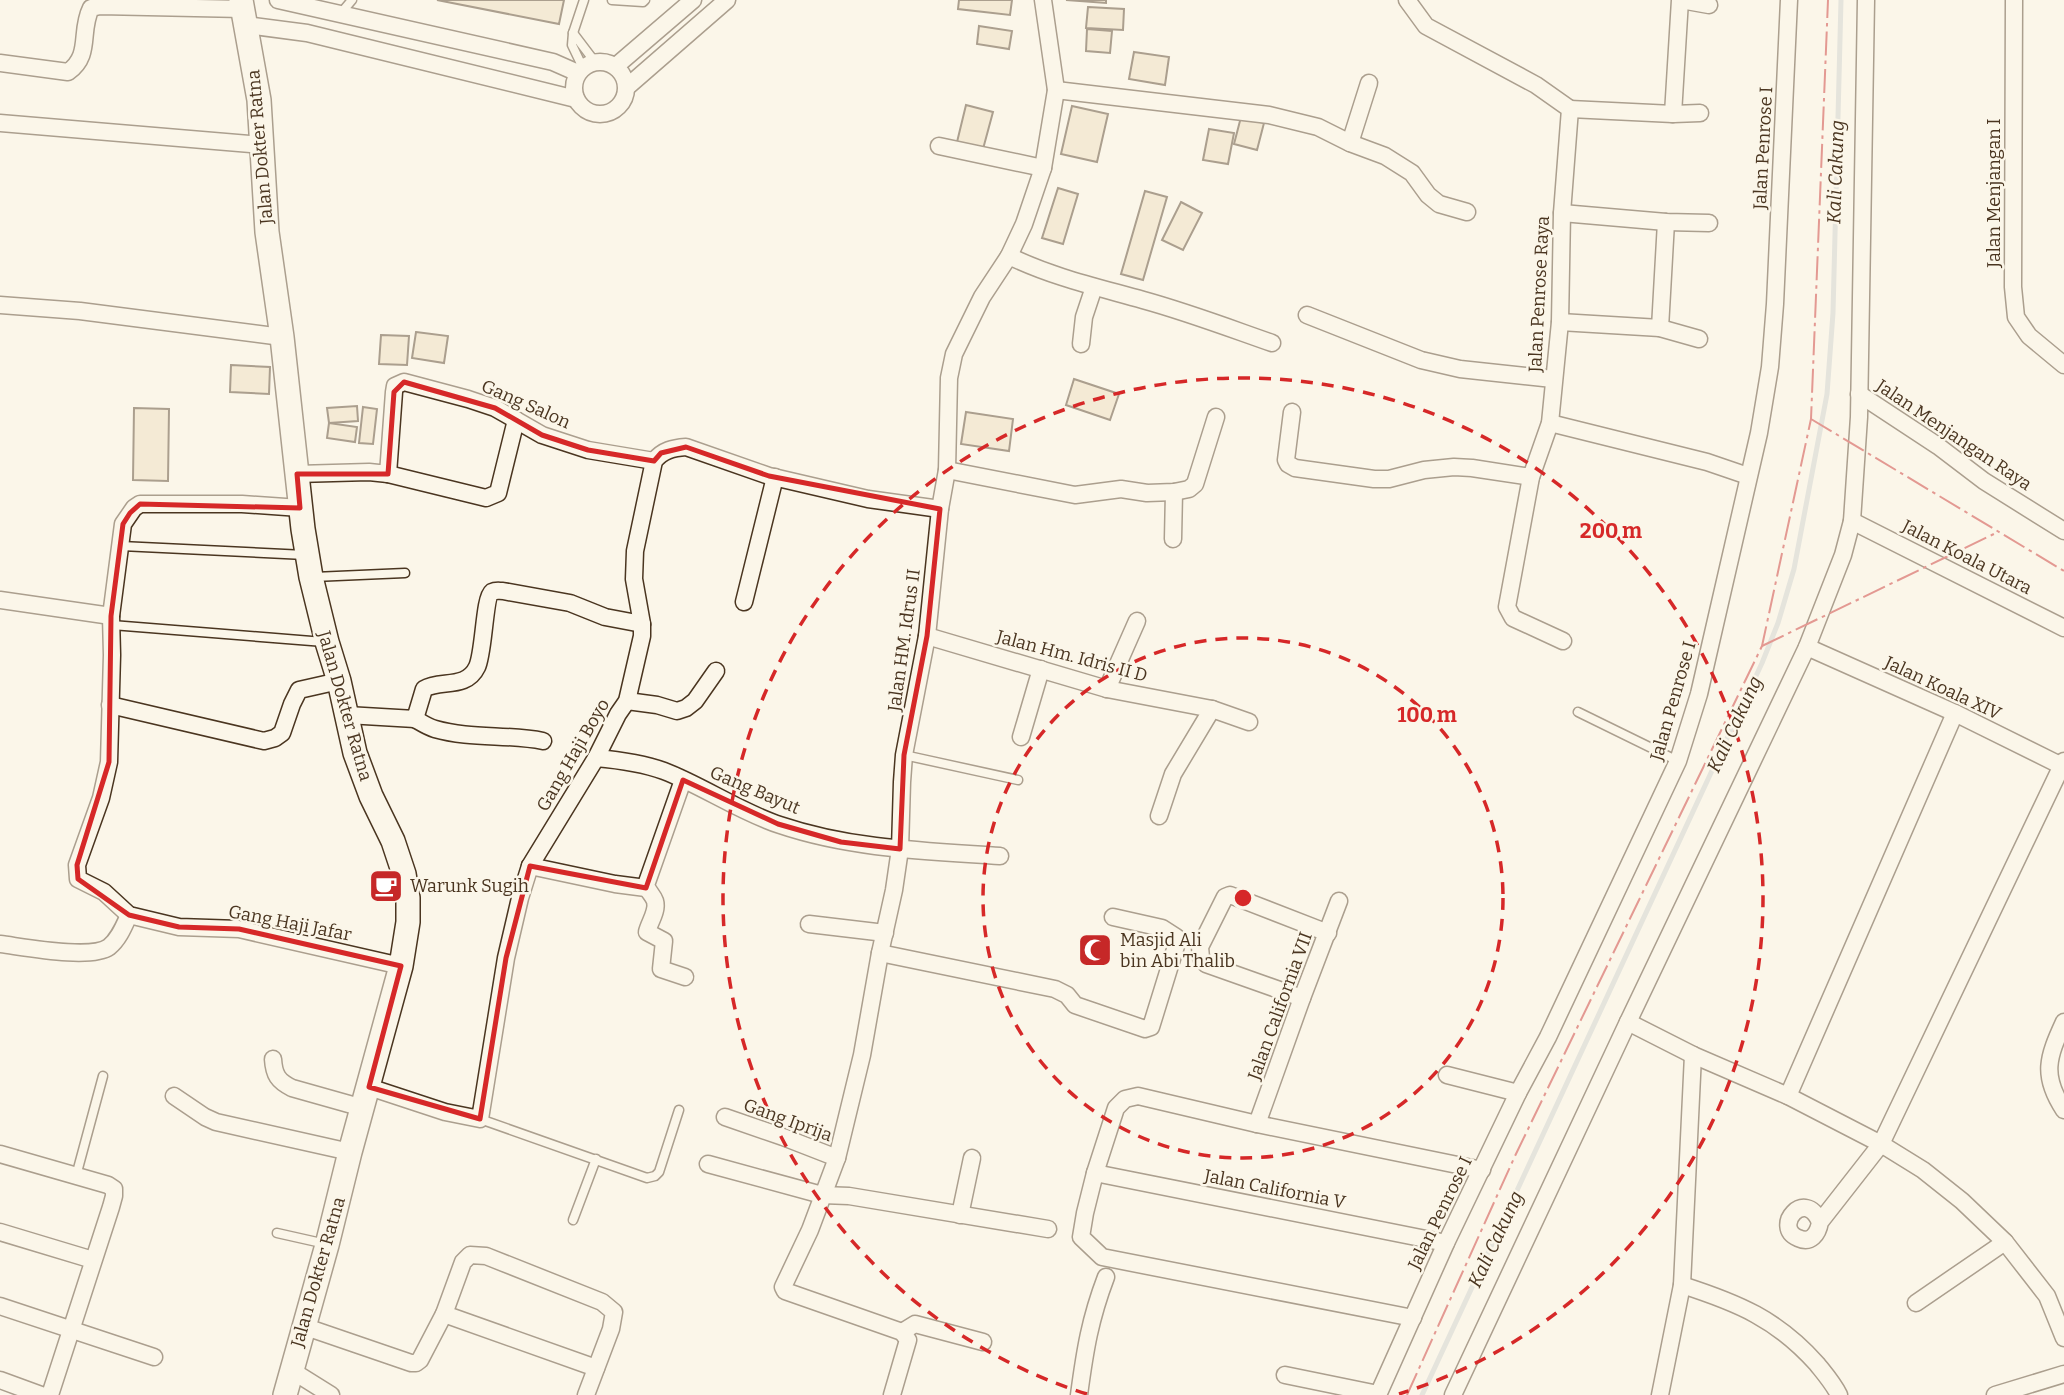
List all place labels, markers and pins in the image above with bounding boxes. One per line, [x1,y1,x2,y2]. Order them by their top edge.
cafe icon: Warunk Sugih [367,867,405,905]
place label: Warunk Sugih [410,875,529,897]
centre of rings [1231,886,1255,910]
place label: Masjid Ali bin Abi Thalib [1120,929,1235,972]
mosque icon: Masjid Ali bin Abi Thalib [1076,931,1114,969]

